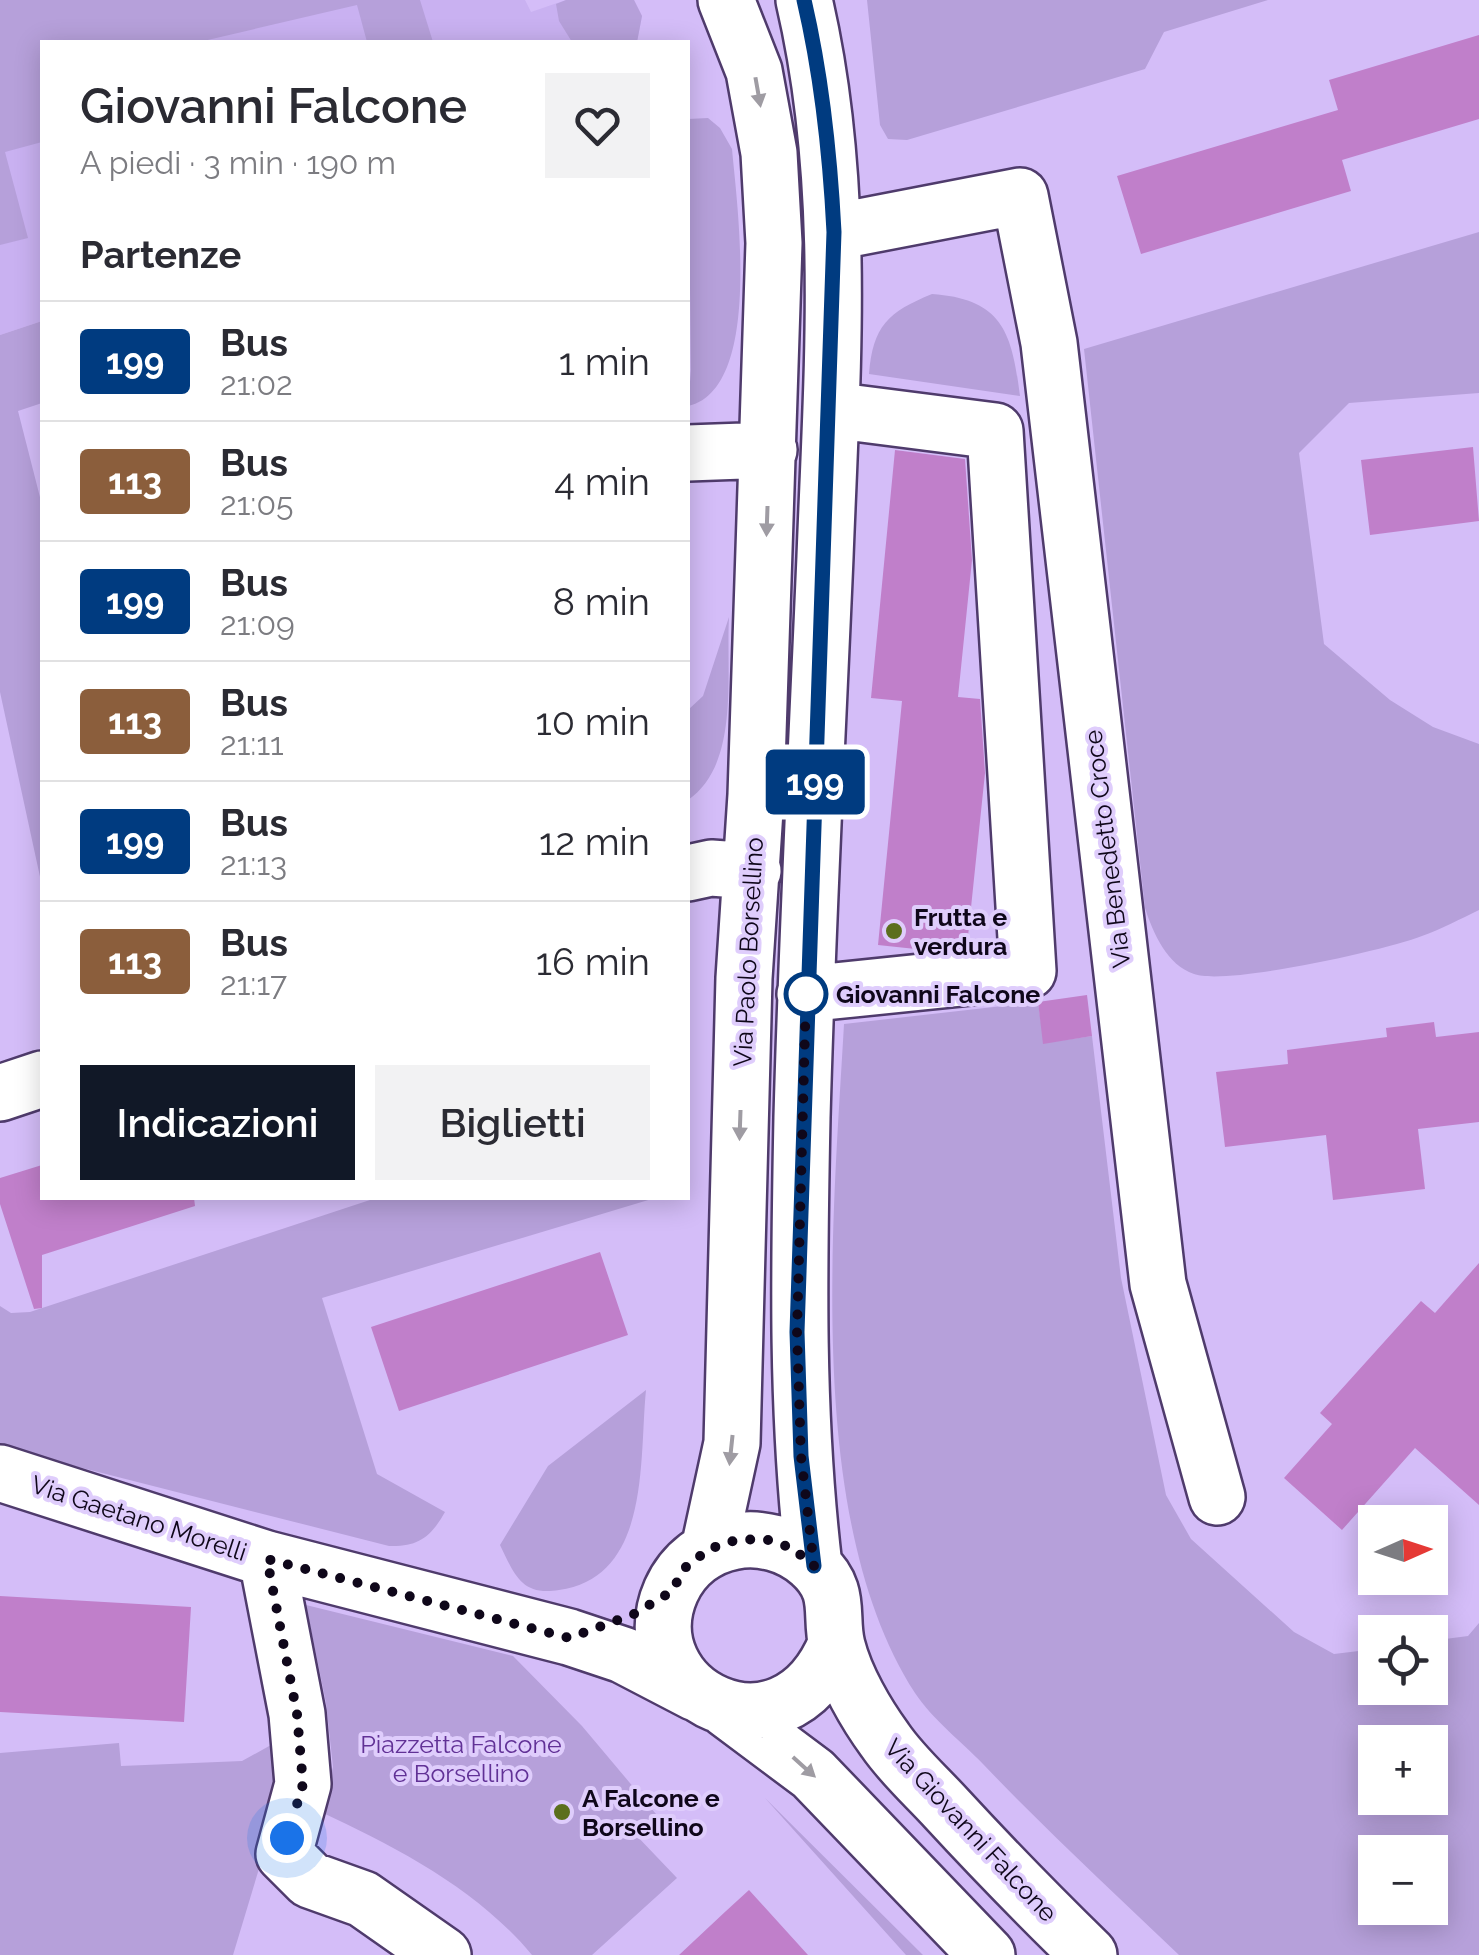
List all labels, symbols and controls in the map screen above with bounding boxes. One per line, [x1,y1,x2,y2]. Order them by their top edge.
button: heart [545,73,650,178]
one-way arrow [751,77,766,108]
text: Giovanni Falcone [80,78,467,134]
text: A piedi · 3 min · 190 m [80,144,396,181]
text: Partenze [80,232,241,277]
text: Bus [220,320,288,365]
text: 1 min [559,339,650,384]
text: 199 [106,341,164,382]
text: 21:02 [220,365,293,402]
text: Bus [220,440,288,485]
text: 4 min [554,459,650,504]
text: 113 [108,461,162,502]
text: 21:05 [220,485,293,522]
one-way arrow [758,505,774,537]
text: Bus [220,560,288,605]
text: 8 min [552,579,650,624]
text: 199 [106,581,164,622]
text: 21:09 [220,605,295,642]
text: Bus [220,680,288,725]
text: 10 min [535,699,650,744]
text: 113 [108,701,162,742]
text: 21:11 [220,725,284,762]
street label: Via Benedetto Croce [1078,728,1136,970]
line badge: 199 [758,750,872,814]
text: 199 [786,762,844,803]
text: Bus [220,800,288,845]
text: 12 min [539,819,650,864]
text: 199 [106,821,164,862]
street label: Via Paolo Borsellino [727,836,769,1068]
text: 21:13 [220,845,287,882]
place label: Frutta e verdura [914,902,1007,961]
text: Bus [220,920,288,965]
marker: Frutta e verdura [883,920,905,942]
text: 16 min [536,939,650,984]
text: 113 [108,941,162,982]
text: 21:17 [220,965,287,1002]
marker: Giovanni Falcone [785,973,827,1015]
place label: Giovanni Falcone [836,979,1040,1009]
button: Indicazioni [80,1065,355,1180]
button: Biglietti [375,1065,650,1180]
one-way arrow [732,1109,748,1141]
one-way arrow [722,1434,738,1466]
street label: Via Gaetano Morelli [27,1469,251,1567]
north arrow [1358,1505,1448,1595]
map controls [1358,1505,1448,1925]
button: locate [1358,1615,1448,1705]
button: + [1358,1725,1448,1815]
park label: Piazzetta Falcone e Borsellino [360,1729,562,1788]
street label: Via Giovanni Falcone [879,1732,1063,1928]
one-way arrow [791,1755,816,1777]
place label: A Falcone e Borsellino [582,1783,720,1842]
marker: A Falcone e Borsellino [551,1801,573,1823]
your location [262,1813,312,1863]
button: − [1358,1835,1448,1925]

